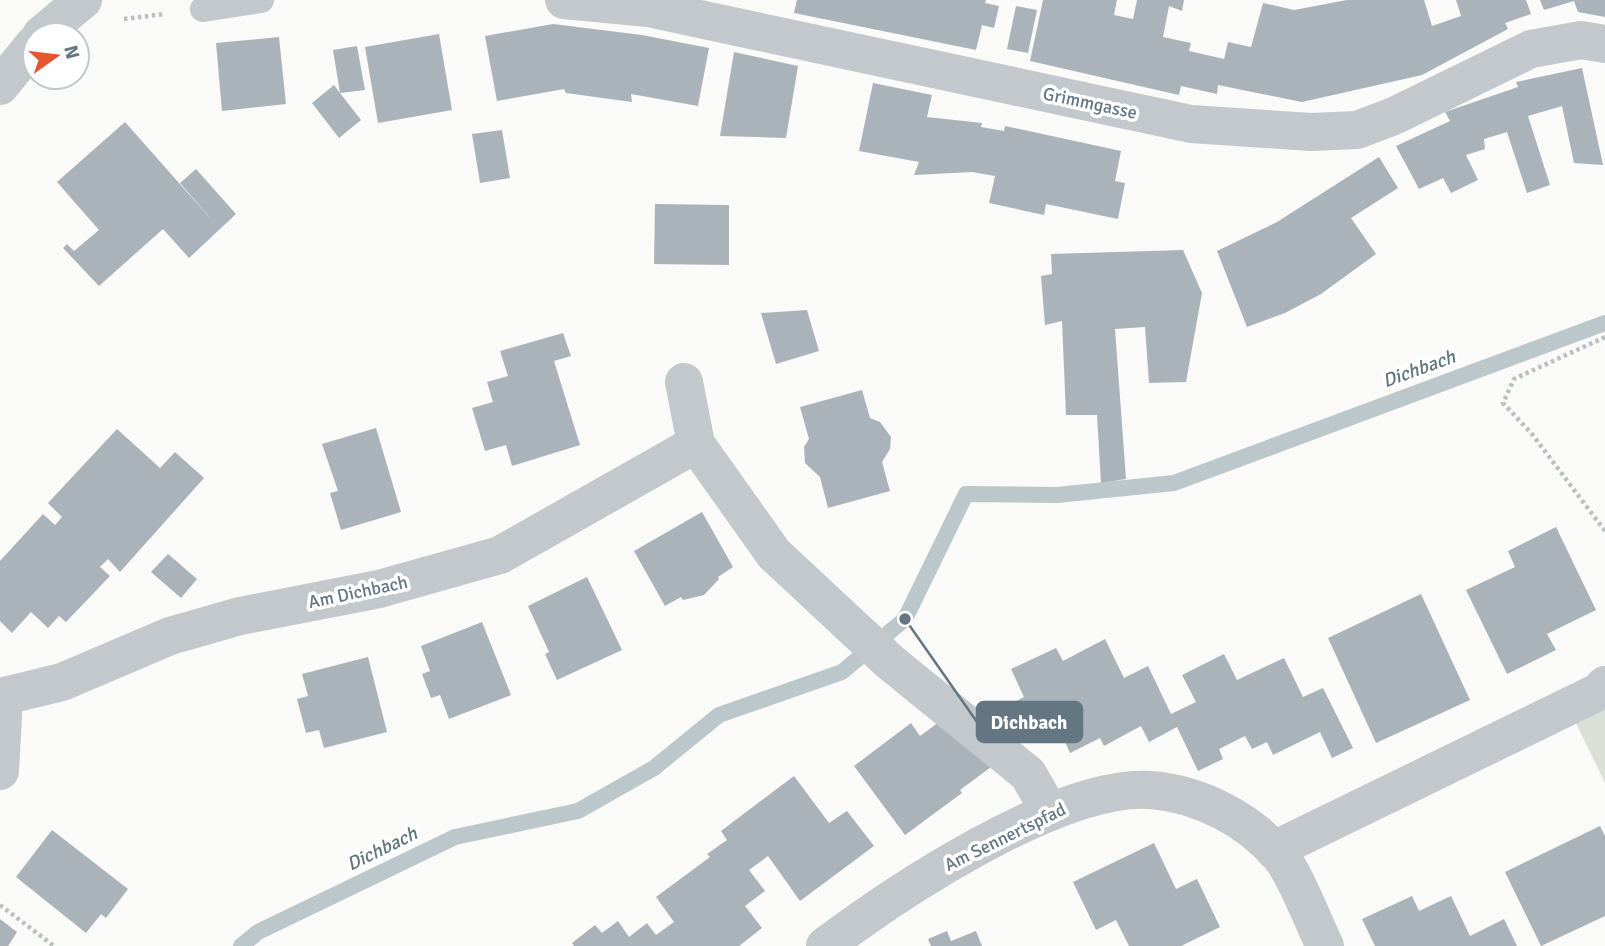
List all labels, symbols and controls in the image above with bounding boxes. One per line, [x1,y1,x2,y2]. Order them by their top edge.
north arrow [21,21,91,91]
text: N [58,43,85,61]
street label: Grimmgasse [1041,82,1139,124]
water label: Dichbach [1379,345,1459,393]
street label: Am Dichbach [306,571,410,613]
callout: Dichbach [977,702,1082,742]
text: Dichbach [991,711,1067,735]
street label: Am Sennertspfad [941,798,1069,876]
water label: Dichbach [343,821,422,876]

